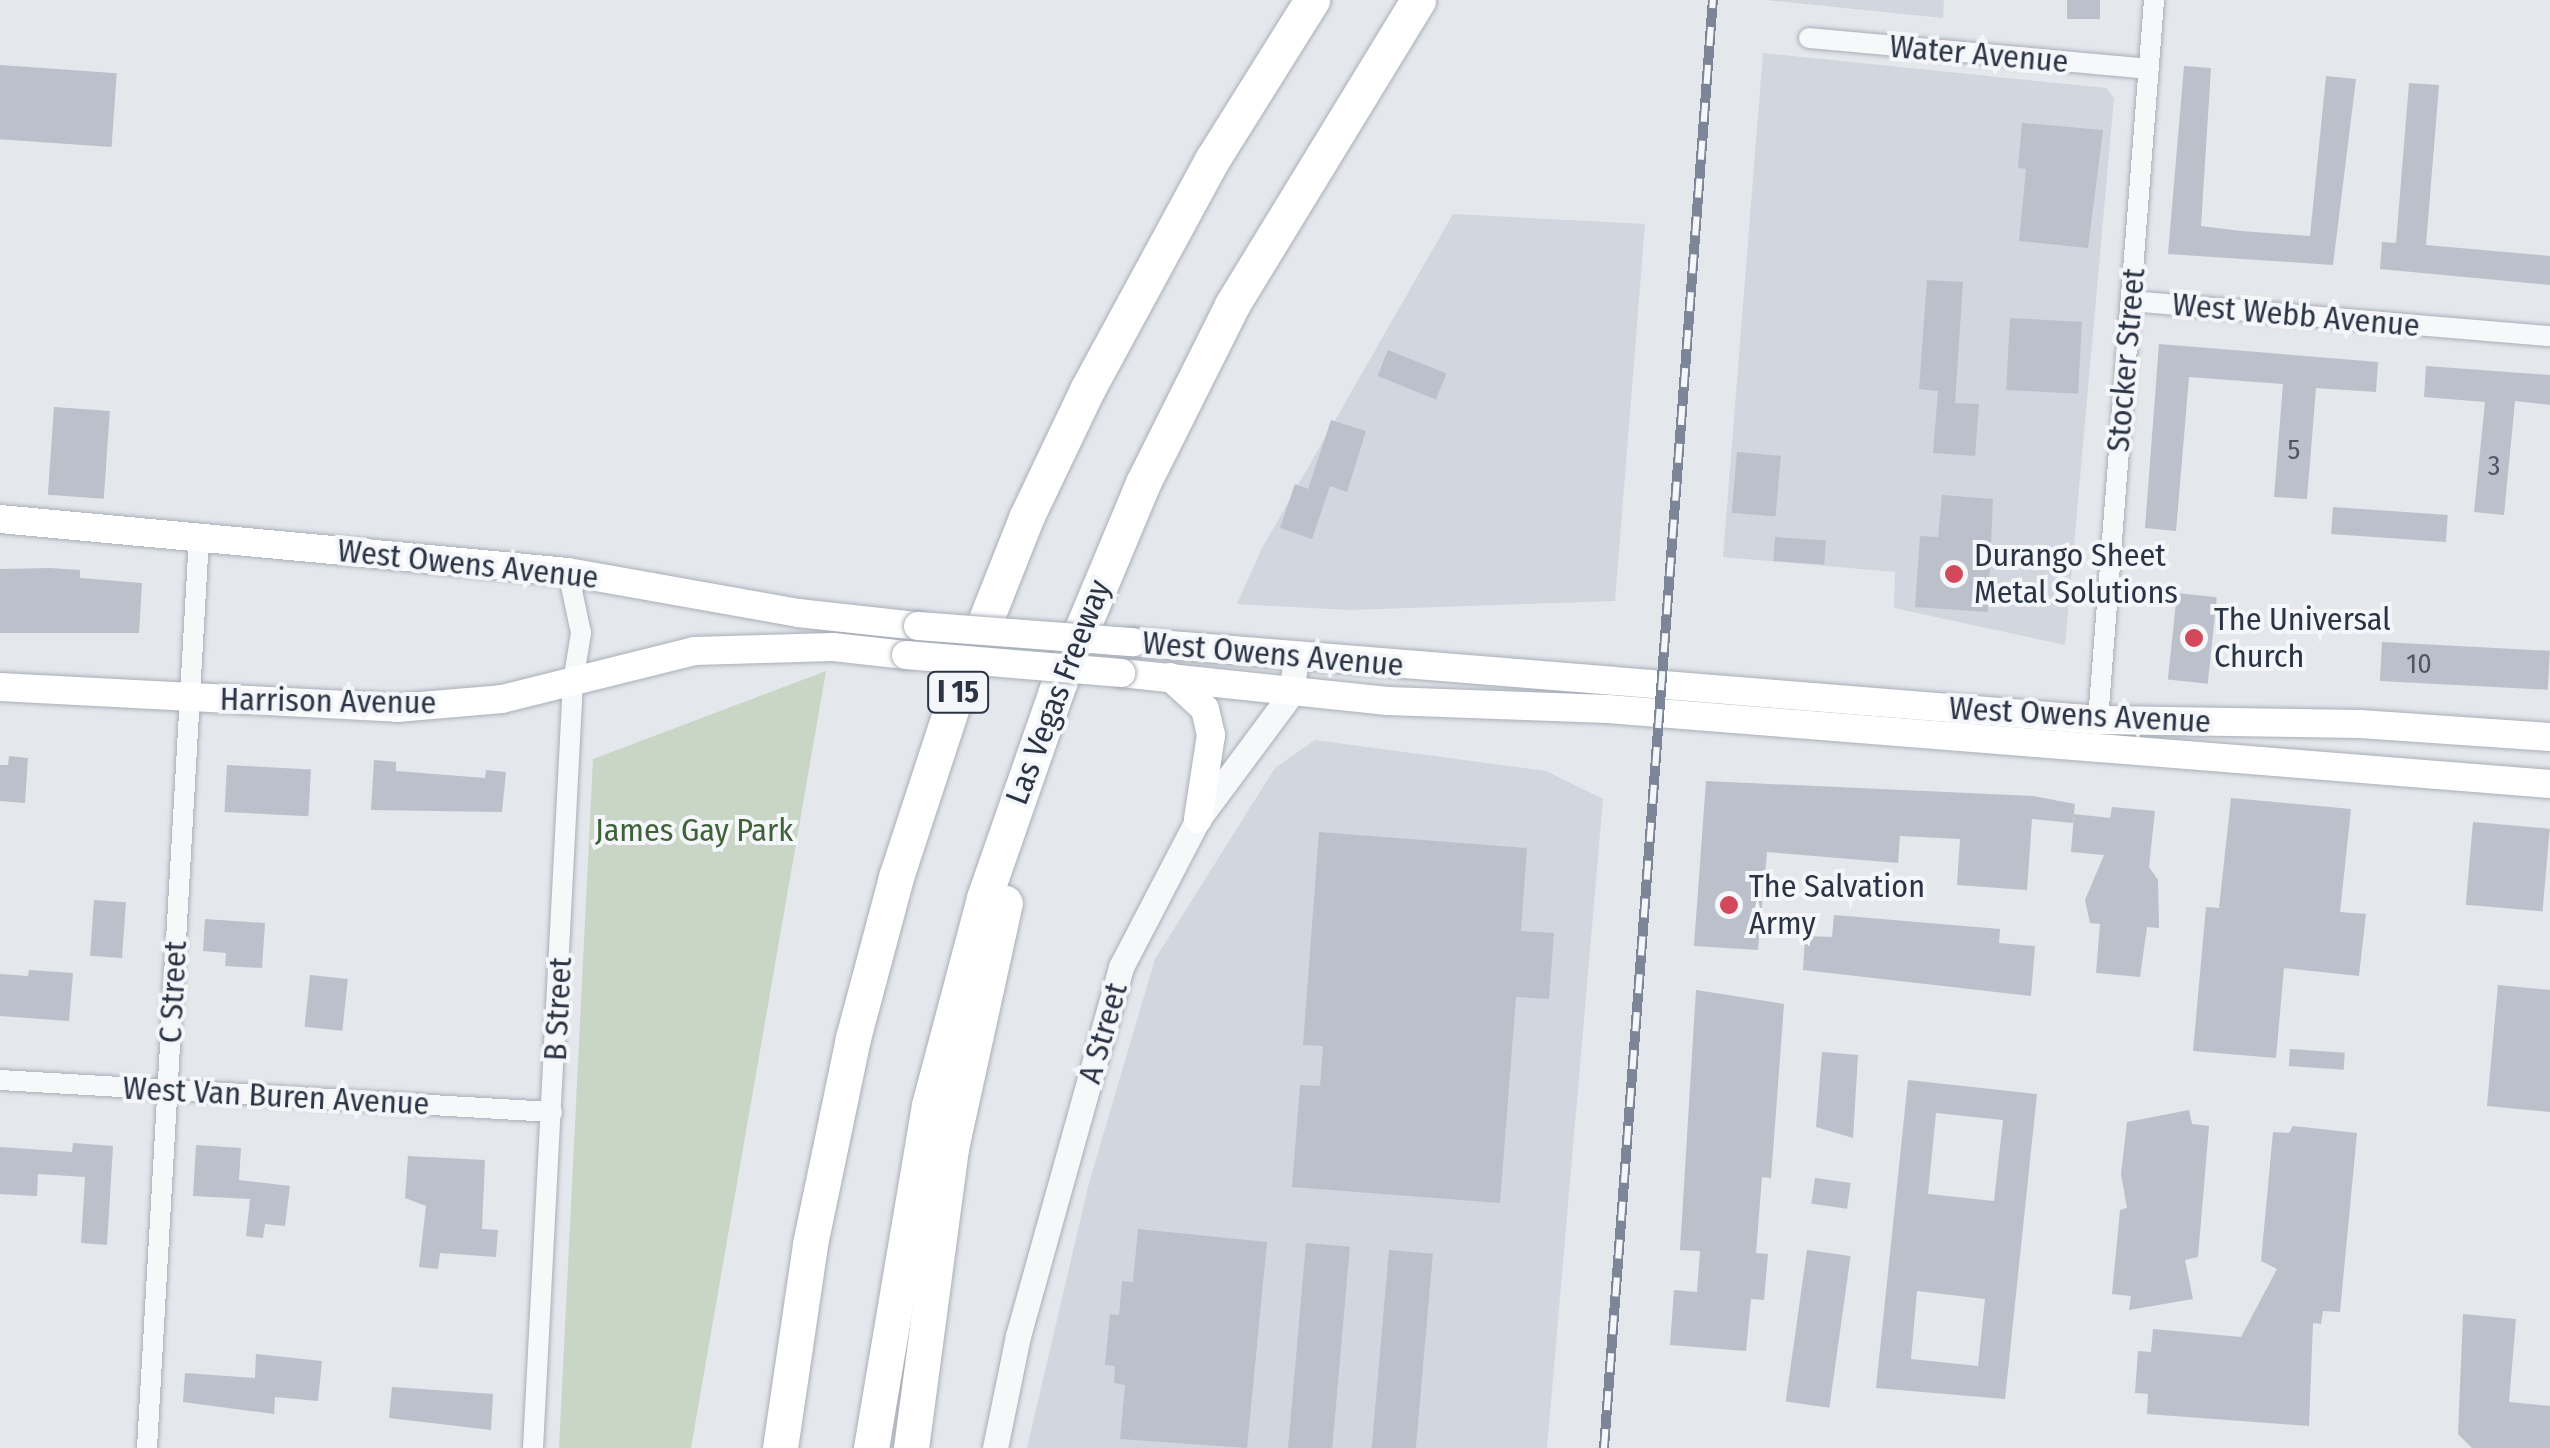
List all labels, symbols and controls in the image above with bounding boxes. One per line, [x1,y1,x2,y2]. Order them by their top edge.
street label: Water Avenue [1888,27,2070,81]
street label: Stocker Street [2099,267,2153,453]
street label: West Webb Avenue [2171,285,2421,345]
house number: 5 [2288,433,2300,467]
house number: 3 [2488,449,2500,483]
street label: West Owens Avenue [336,531,600,597]
place label: Durango Sheet Metal Solutions [1974,537,2178,612]
marker: Durango Sheet Metal Solutions [1943,563,1965,585]
street label: Las Vegas Freeway [997,574,1119,810]
place label: The Universal Church [2214,601,2391,676]
street label: West Owens Avenue [1141,623,1405,685]
marker: The Universal Church [2183,627,2205,649]
house number: 10 [2406,647,2432,681]
road number: I 15 [926,667,990,717]
street label: Harrison Avenue [219,680,437,722]
street label: West Owens Avenue [1948,689,2212,741]
park label: James Gay Park [595,811,793,849]
place label: The Salvation Army [1749,868,1925,943]
marker: The Salvation Army [1718,894,1740,916]
street label: C Street [151,940,195,1044]
street label: B Street [536,956,580,1062]
street label: A Street [1070,978,1136,1088]
street label: West Van Buren Avenue [122,1069,430,1123]

